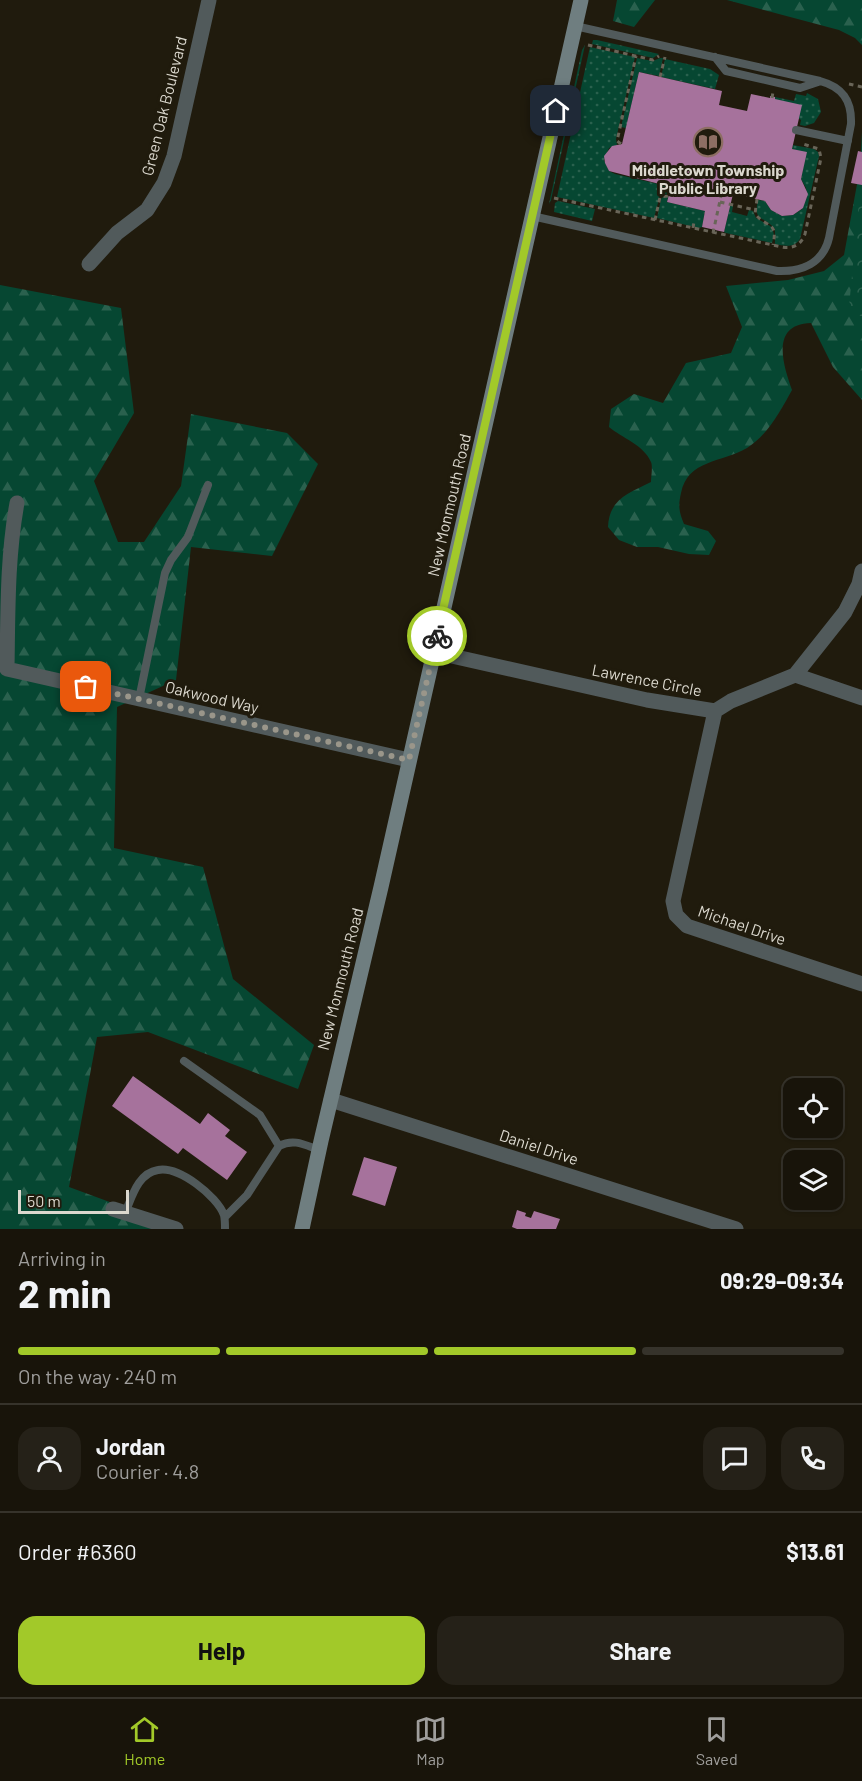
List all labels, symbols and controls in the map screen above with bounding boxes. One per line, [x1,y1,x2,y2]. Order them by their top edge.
street label: Green Oak Boulevard [137,34,190,178]
pin [530,85,581,136]
icon: home [539,94,572,127]
library icon: Middletown Township Public Library [692,126,724,158]
place label: Middletown Township Public Library [632,160,784,197]
street label: New Monmouth Road [423,432,474,578]
courier [407,606,467,666]
icon: bike [421,620,454,653]
street label: Lawrence Circle [591,660,704,699]
pin [60,661,111,712]
icon: bag [69,670,102,703]
street label: Oakwood Way [163,677,261,717]
street label: Michael Drive [696,901,789,948]
street label: New Monmouth Road [313,906,366,1052]
map controls [783,1078,843,1210]
button: locate [783,1078,843,1138]
street label: Daniel Drive [497,1125,581,1168]
button: layers [783,1150,843,1210]
scale bar [18,1187,129,1214]
text: 50 m [27,1191,61,1210]
text: Arriving in [18,1246,106,1270]
text: 09:29–09:34 [720,1267,844,1293]
text: 2 min [18,1269,111,1316]
text: On the way · 240 m [18,1364,177,1388]
button: person [18,1427,81,1490]
button: chat [703,1427,766,1490]
button: phone [781,1427,844,1490]
text: Jordan [96,1433,165,1459]
text: Courier · 4.8 [96,1459,199,1483]
text: Order #6360 [18,1538,137,1564]
text: $13.61 [786,1538,844,1564]
button: Help [18,1616,425,1685]
button: Share [437,1616,844,1685]
tab: Home [124,1713,165,1768]
tab: Map [414,1713,447,1768]
tab: Saved [696,1713,738,1768]

